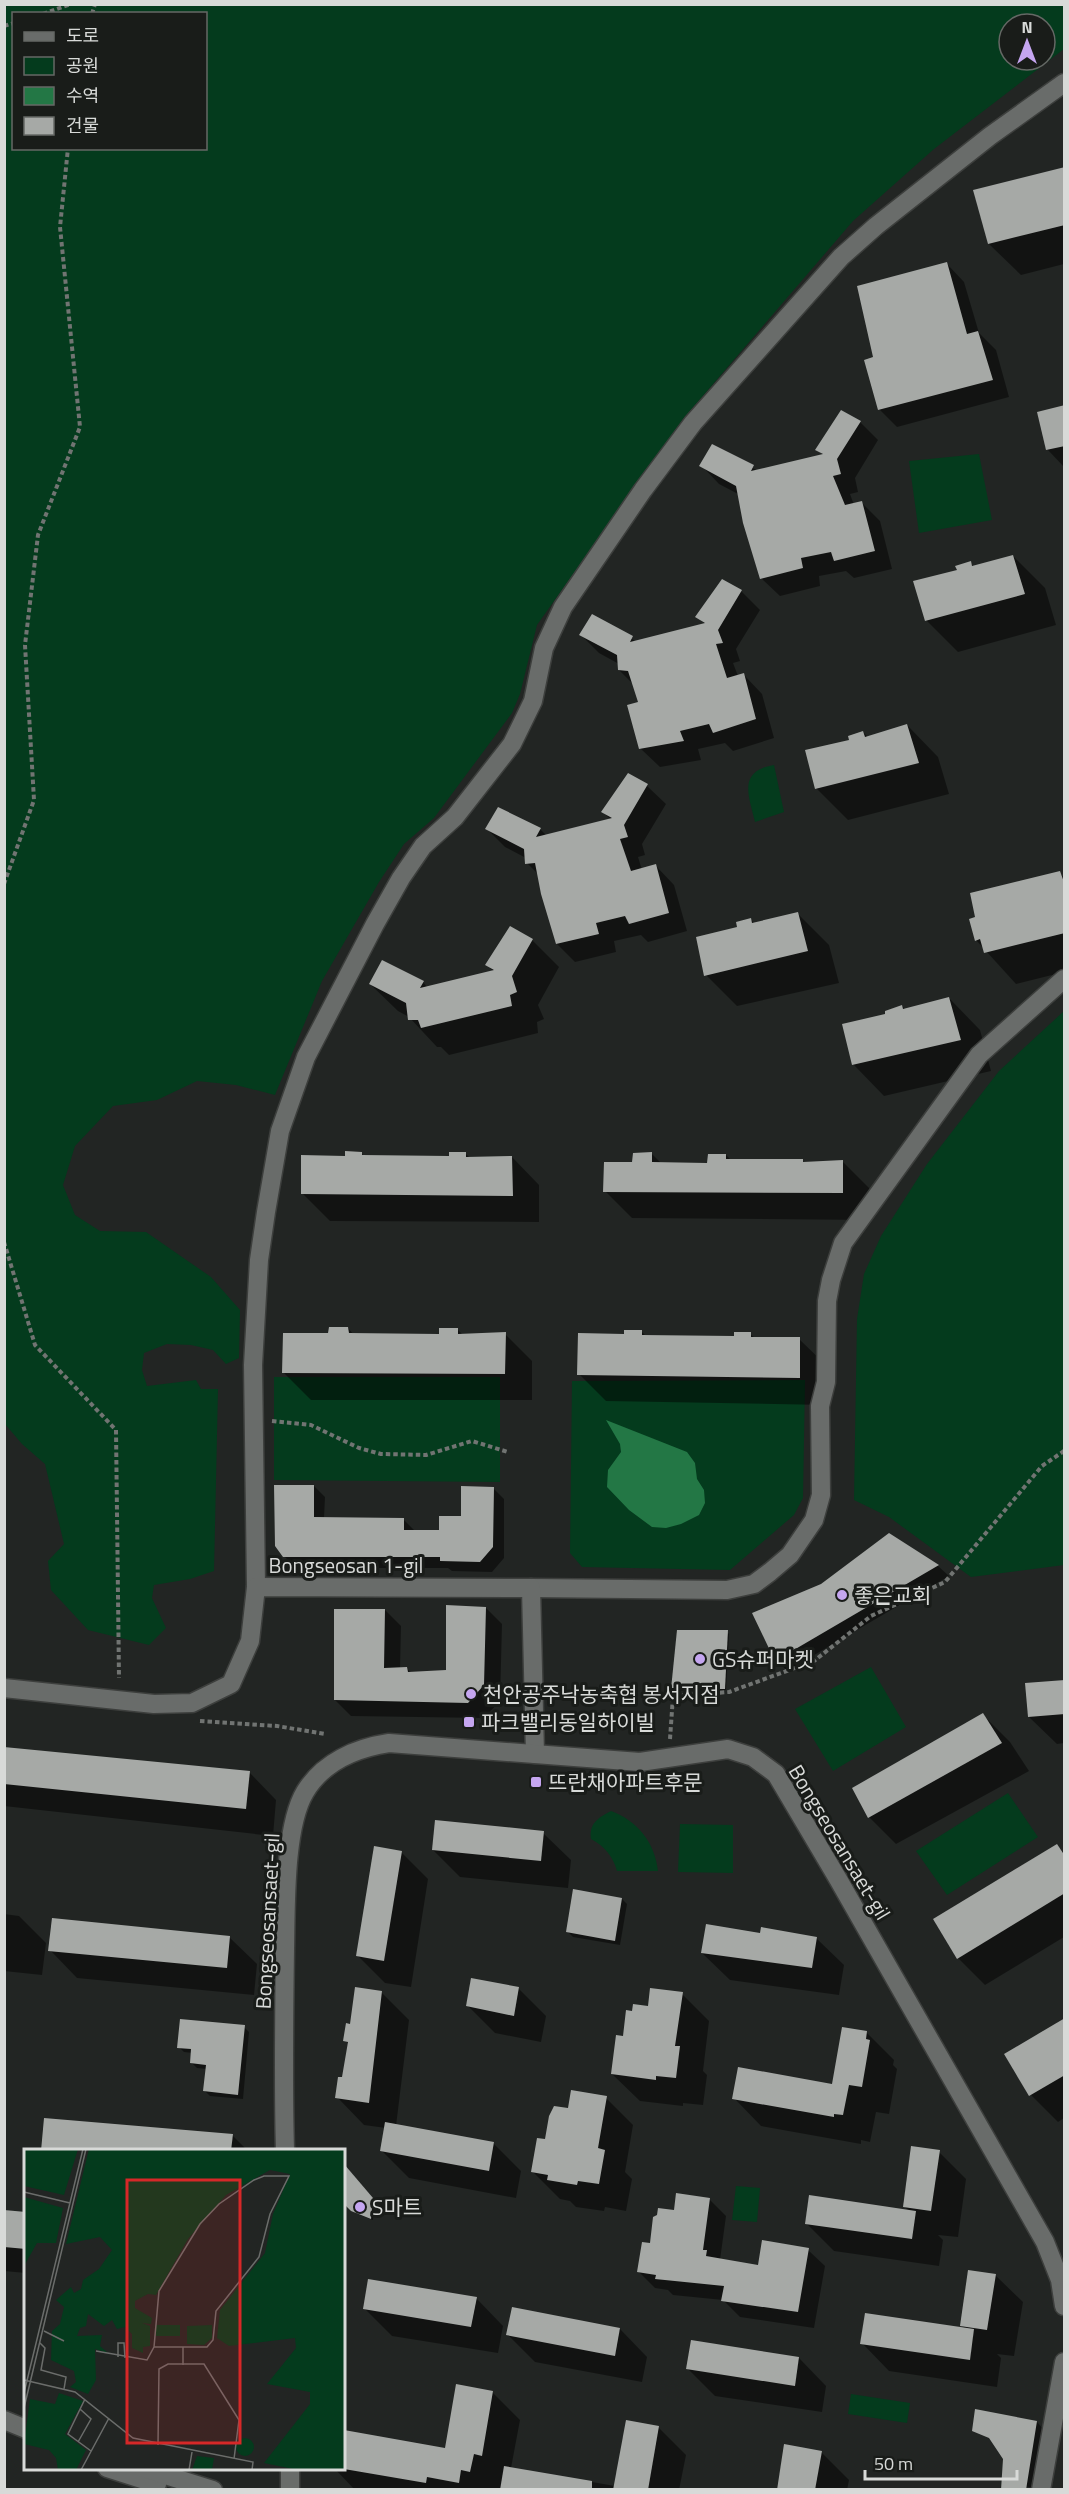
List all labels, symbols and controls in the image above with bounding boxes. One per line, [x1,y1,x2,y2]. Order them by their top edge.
legend [12,12,207,150]
north arrow [997,12,1057,72]
text: N [1021,15,1033,39]
text: 도로 [66,22,99,49]
text: 공원 [66,52,99,79]
text: 수역 [66,82,99,109]
text: 건물 [66,112,99,139]
street label: Bongseosan 1-gil [269,1549,423,1581]
place label: 좋은교회 [854,1579,931,1611]
marker: 좋은교회 [835,1588,849,1602]
place label: GS슈퍼마켓 [712,1643,814,1675]
marker: GS슈퍼마켓 [693,1652,707,1666]
place label: 천안공주낙농축협 봉서지점 [483,1678,719,1710]
marker: 천안공주낙농축협 봉서지점 [464,1687,478,1701]
place label: 파크밸리동일하이빌 [481,1706,655,1738]
marker: 파크밸리동일하이빌 [462,1715,476,1729]
street label: Bongseosansaet-gil [781,1758,899,1926]
place label: 뜨란채아파트후문 [548,1766,703,1798]
marker: 뜨란채아파트후문 [529,1775,543,1789]
street label: Bongseosansaet-gil [246,1832,288,2010]
inset map [24,2149,345,2470]
place label: S마트 [372,2191,422,2223]
marker: S마트 [353,2200,367,2214]
scale bar [865,2443,1016,2481]
text: 50 m [874,2450,913,2477]

